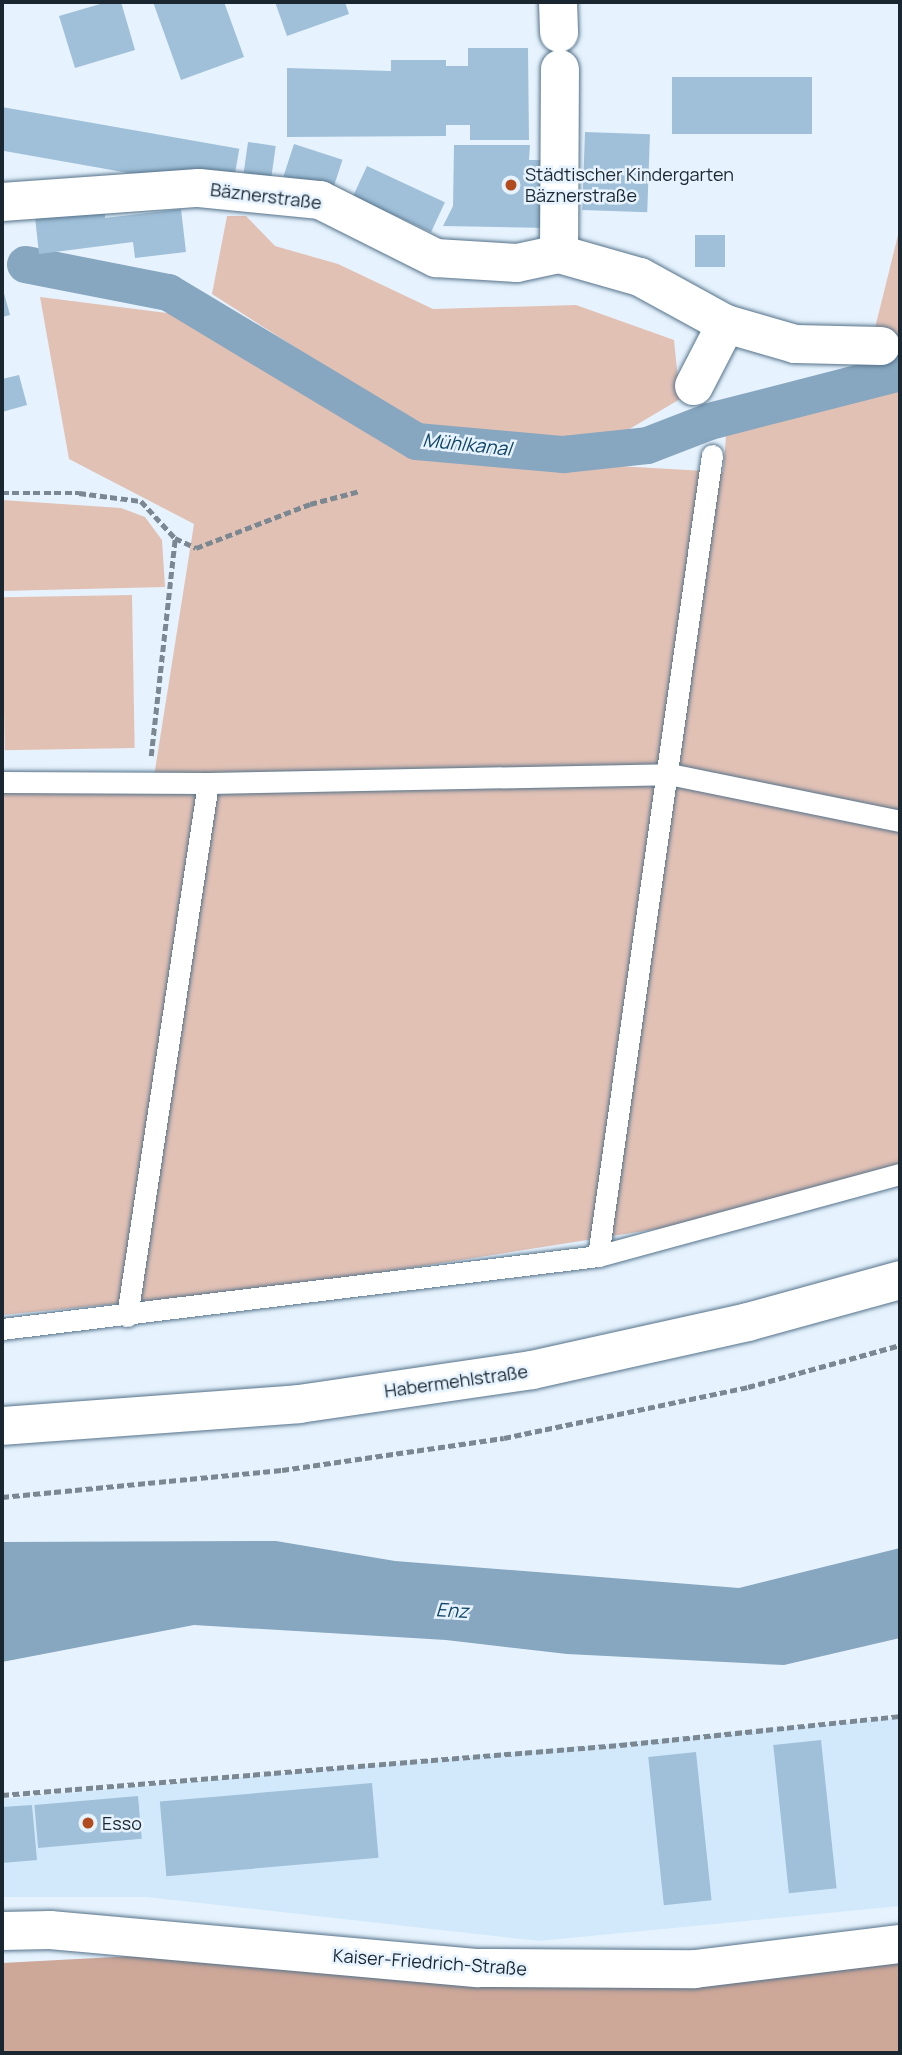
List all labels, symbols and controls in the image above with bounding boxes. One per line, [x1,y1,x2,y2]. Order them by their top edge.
place label: Städtischer Kindergarten Bäznerstraße [525,164,734,206]
marker: Städtischer Kindergarten Bäznerstraße [503,177,519,193]
street label: Bäznerstraße [209,178,323,214]
water label: Mühlkanal [421,429,513,461]
street label: Habermehlstraße [383,1360,529,1402]
water label: Enz [435,1599,469,1623]
place label: Esso [102,1812,142,1834]
marker: Esso [80,1815,96,1831]
street label: Kaiser-Friedrich-Straße [332,1944,528,1980]

